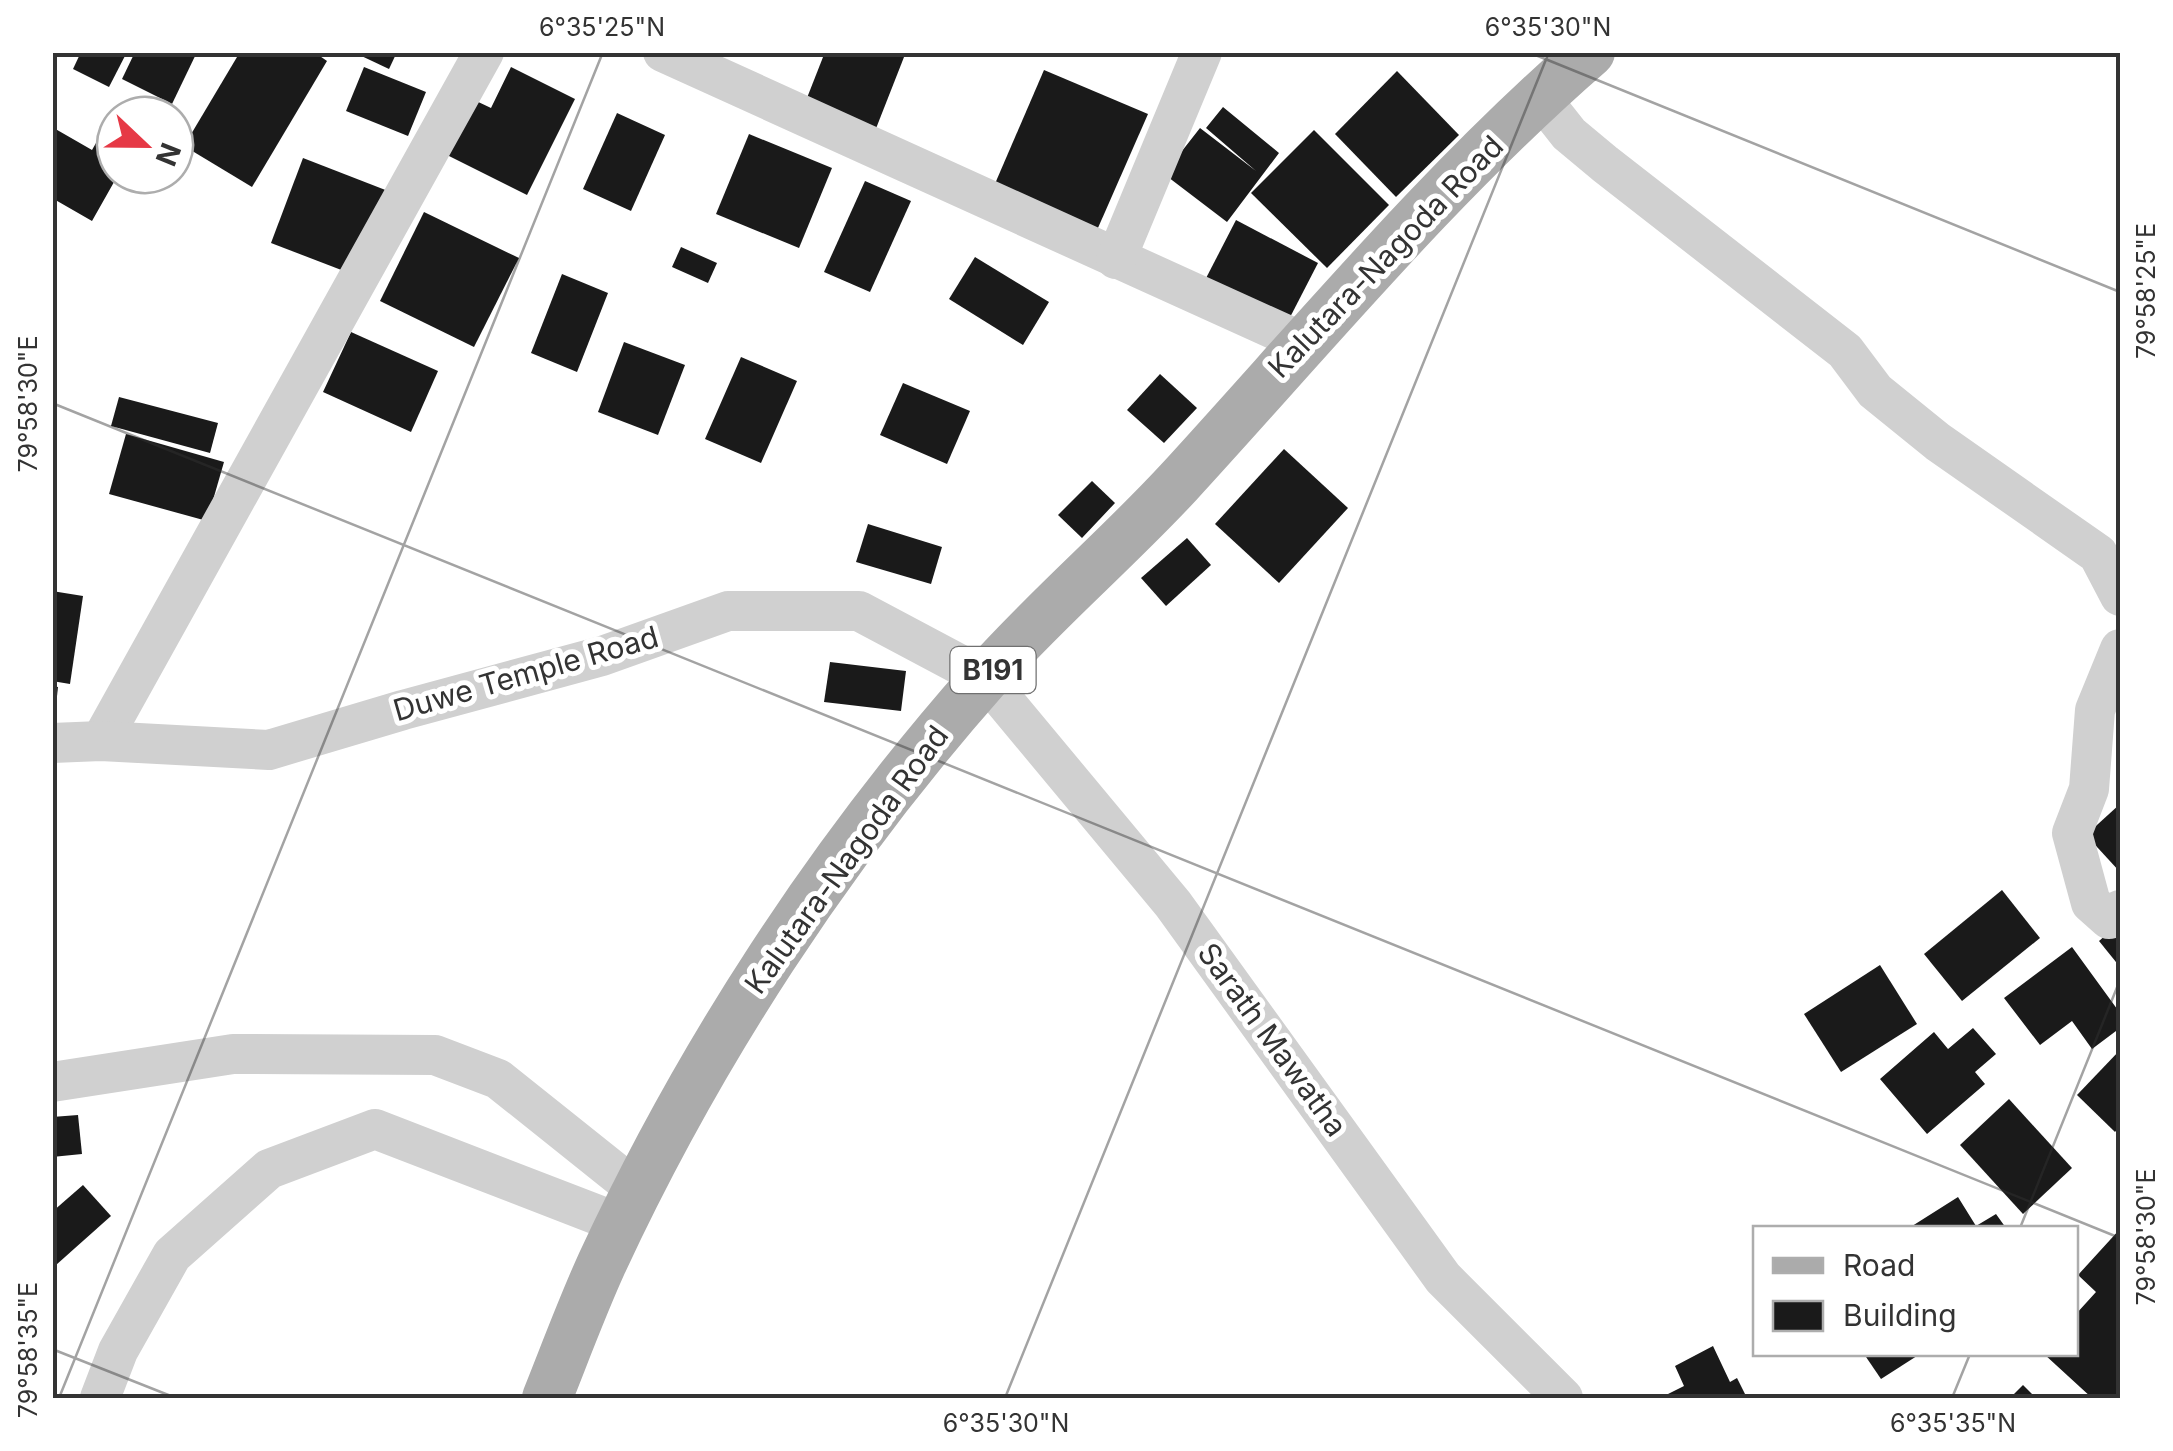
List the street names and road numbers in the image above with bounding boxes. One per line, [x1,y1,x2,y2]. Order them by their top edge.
street label: Kalutara-Nagoda Road [1260,128,1510,385]
street label: Duwe Temple Road [389,618,662,728]
road number: B191 [950,647,1036,693]
street label: Kalutara-Nagoda Road [737,718,956,1000]
street label: Sarath Mawatha [1191,936,1355,1143]

